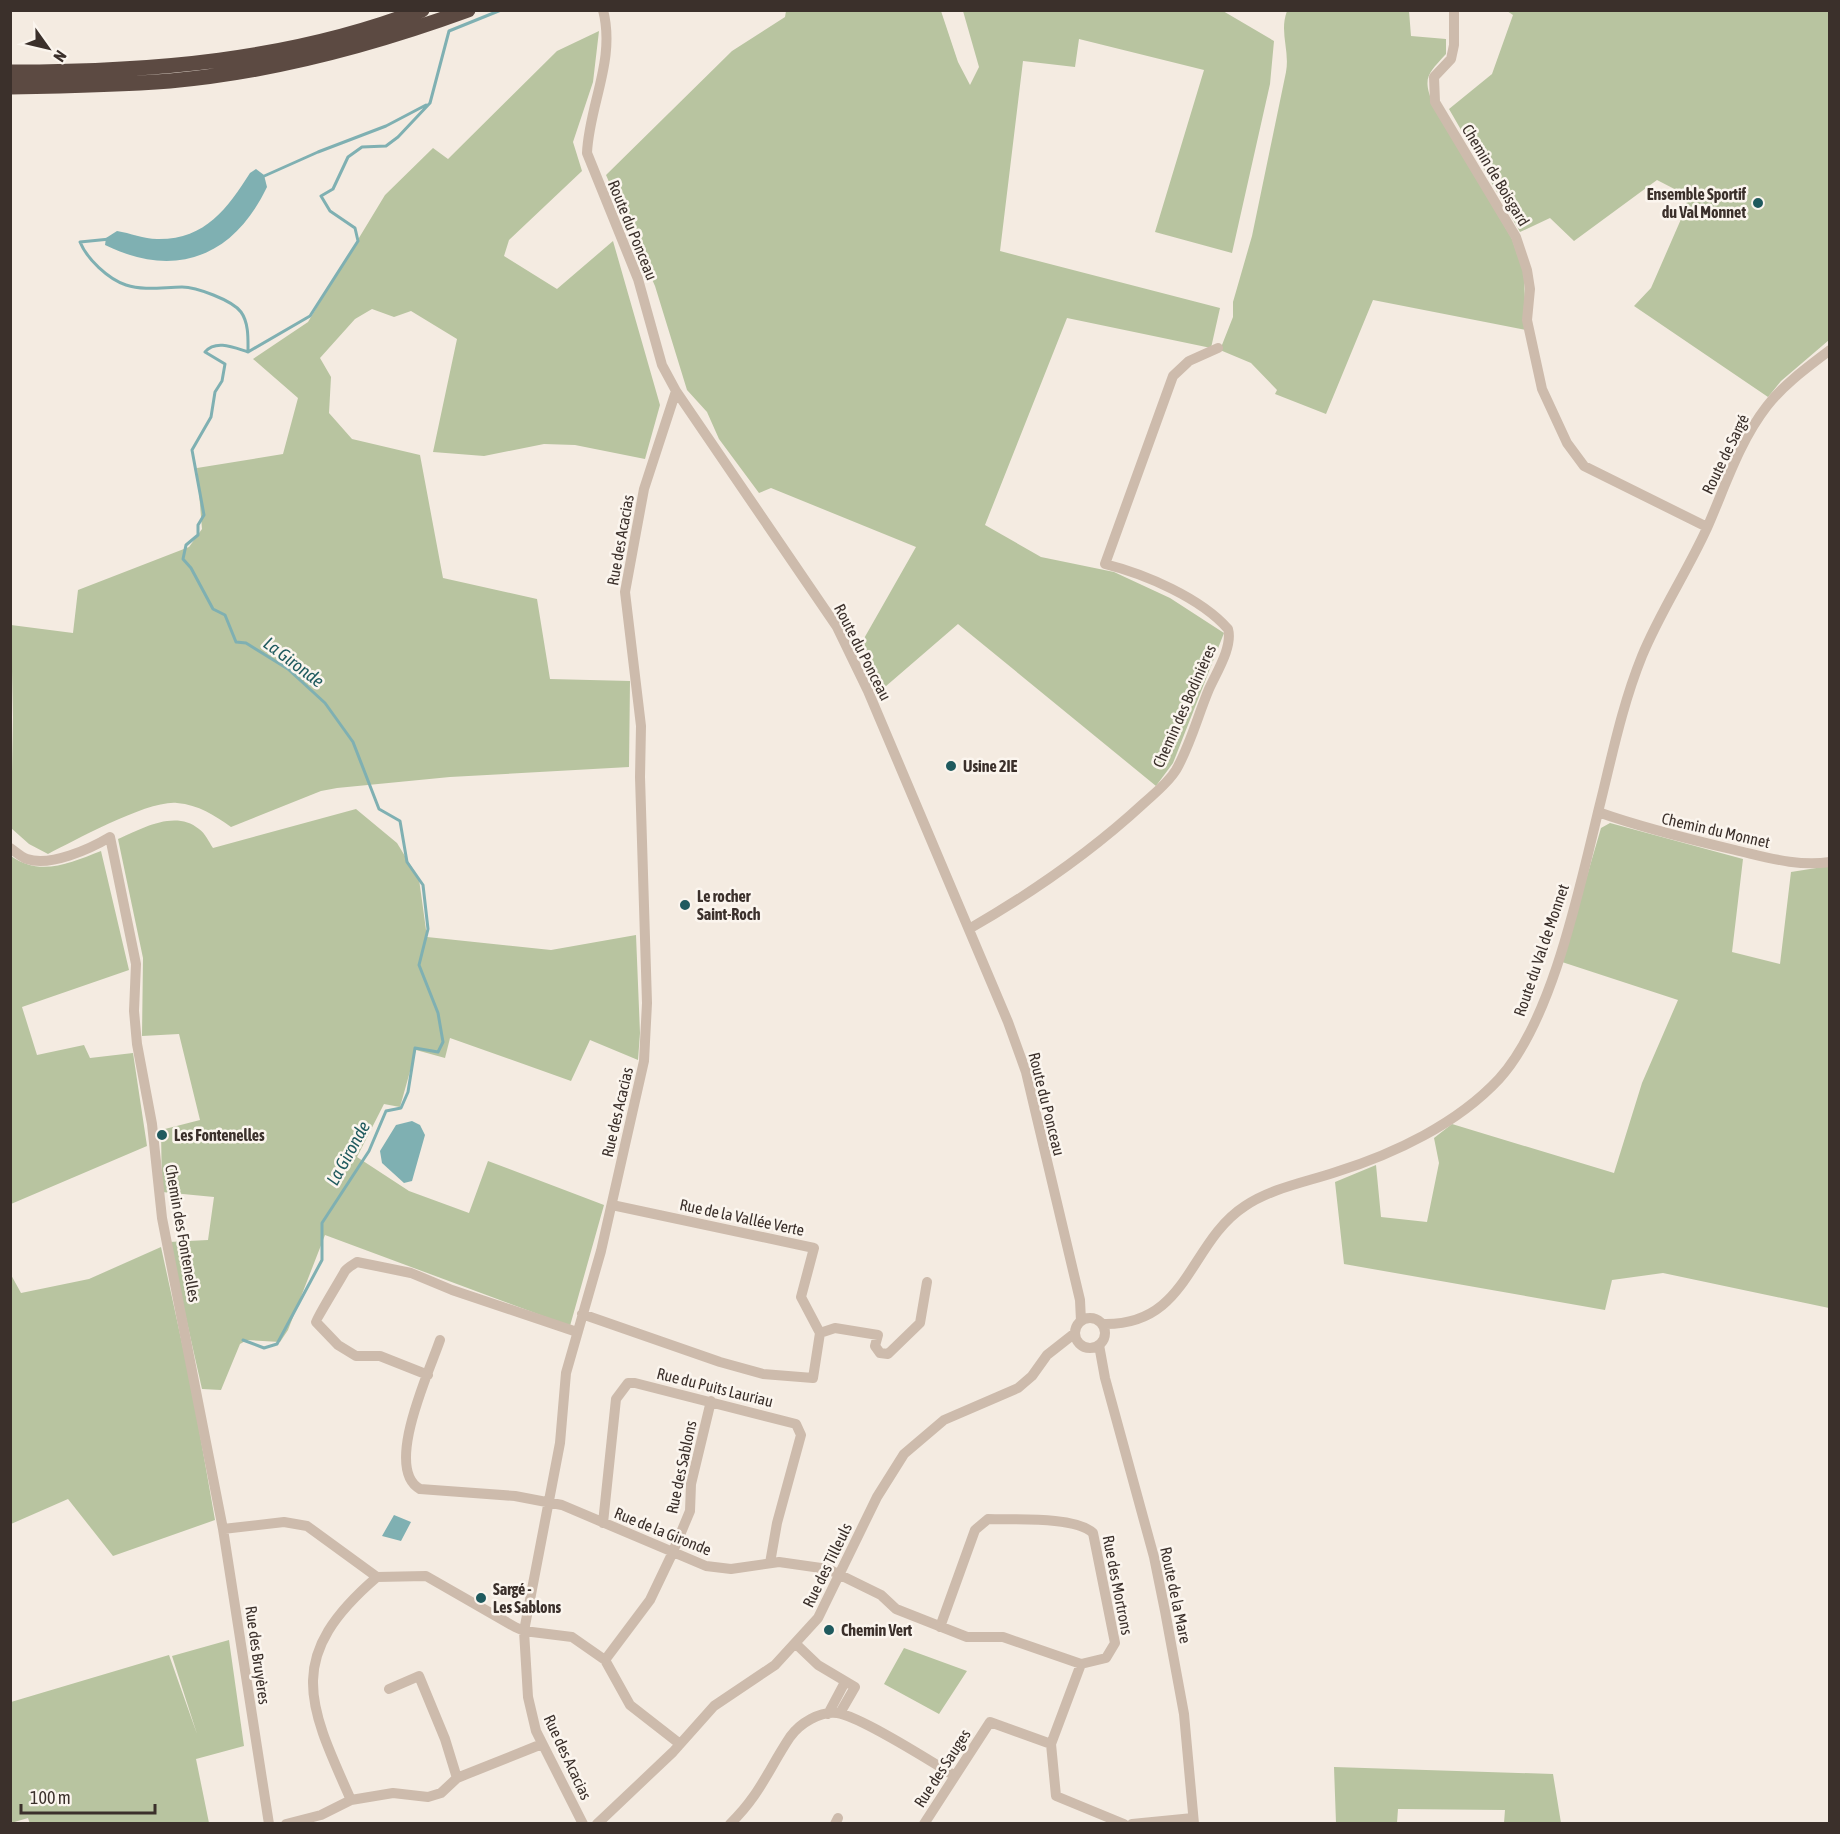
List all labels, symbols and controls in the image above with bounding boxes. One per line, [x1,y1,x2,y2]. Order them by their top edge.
north arrow [18,18,78,78]
text: N [50,47,71,65]
street label: Chemin de Boisgard [1458,121,1533,230]
street label: Route du Ponceau [605,178,661,282]
place label: Ensemble Sportif du Val Monnet [1647,185,1747,221]
marker: Ensemble Sportif du Val Monnet [1751,196,1765,210]
street label: Route de Sargé [1698,411,1753,497]
street label: Rue des Acacias [603,493,637,587]
street label: Route du Ponceau [831,601,895,703]
water label: La Gironde [260,633,328,691]
street label: Chemin des Bodinières [1149,641,1219,770]
place label: Usine 2IE [963,757,1018,775]
marker: Usine 2IE [944,759,958,773]
street label: Chemin du Monnet [1660,809,1772,851]
street label: Route du Val de Monnet [1510,881,1572,1018]
place label: Le rocher Saint-Roch [697,887,761,923]
marker: Le rocher Saint-Roch [678,898,692,912]
street label: Route du Ponceau [1025,1050,1069,1158]
street label: Rue des Acacias [598,1065,636,1159]
water label: La Gironde [322,1117,374,1189]
place label: Les Fontenelles [174,1126,265,1144]
marker: Les Fontenelles [155,1128,169,1142]
street label: Chemin des Fontenelles [162,1163,204,1304]
street label: Rue de la Vallée Verte [678,1195,806,1239]
street label: Rue du Puits Lauriau [655,1364,775,1410]
street label: Rue des Sablons [662,1419,700,1515]
street label: Rue de la Gironde [612,1503,714,1559]
street label: Rue des Tilleuls [799,1520,855,1610]
street label: Rue des Mortrons [1100,1534,1137,1637]
street label: Route de la Mare [1157,1545,1195,1645]
place label: Sargé - Les Sablons [493,1580,561,1616]
marker: Sargé - Les Sablons [474,1591,488,1605]
street label: Rue des Bruyères [241,1605,274,1706]
place label: Chemin Vert [841,1621,913,1639]
marker: Chemin Vert [822,1623,836,1637]
street label: Rue des Acacias [540,1712,596,1803]
street label: Rue des Sauges [910,1725,975,1811]
scale bar [21,1777,154,1815]
text: 100 m [30,1787,71,1808]

